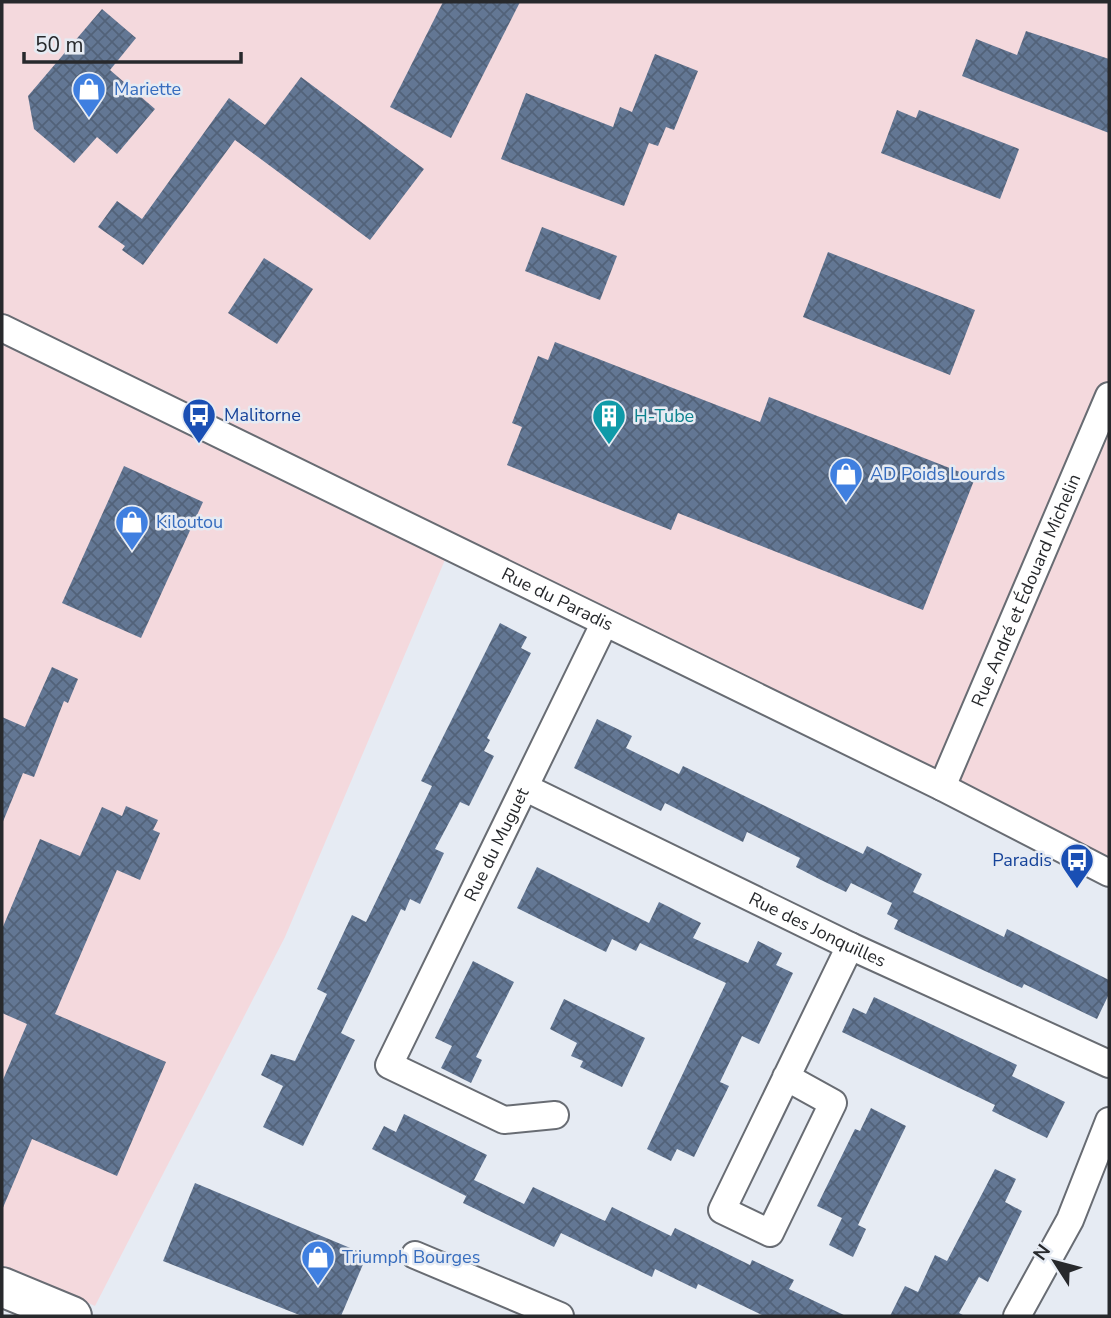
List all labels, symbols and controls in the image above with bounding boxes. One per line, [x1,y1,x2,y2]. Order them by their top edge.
scale bar [24,21,242,65]
text: 50 m [35,31,84,59]
shop icon: Mariette [70,70,108,119]
place label: Mariette [114,77,181,101]
bus stop icon: Malitorne [180,396,218,445]
building icon: H-Tube [590,397,628,446]
place label: Malitorne [224,403,301,427]
place label: H-Tube [634,404,694,428]
shop icon: AD Poids Lourds [827,455,865,504]
place label: AD Poids Lourds [870,462,1005,486]
street label: Rue André et Édouard Michelin [966,470,1086,710]
shop icon: Kiloutou [113,503,151,552]
place label: Kiloutou [156,510,223,534]
street label: Rue du Paradis [498,562,617,637]
street label: Rue du Muguet [459,783,535,905]
bus stop icon: Paradis [1058,841,1096,890]
place label: Paradis [992,848,1052,872]
street label: Rue des Jonquilles [745,886,890,973]
north arrow [1020,1227,1090,1297]
shop icon: Triumph Bourges [299,1238,337,1287]
text: N [1027,1239,1057,1266]
place label: Triumph Bourges [342,1245,480,1269]

